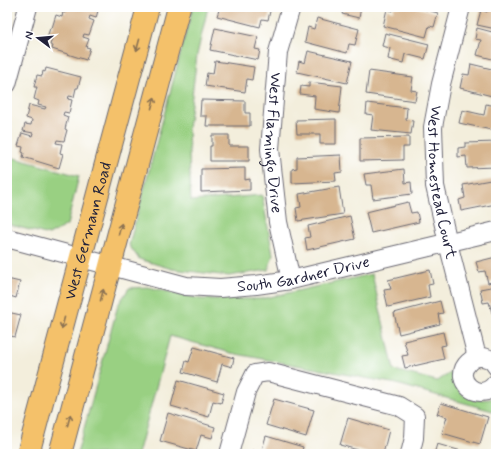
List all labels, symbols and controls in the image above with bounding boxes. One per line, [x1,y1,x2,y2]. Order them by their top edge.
north arrow [18,18,58,58]
text: N [22,30,37,41]
one-way arrow [134,38,141,51]
street label: West Flamingo Drive [259,72,287,214]
one-way arrow [150,97,157,110]
street label: West Homestead Court [422,103,462,262]
street label: West Germann Road [59,160,116,302]
one-way arrow [116,222,124,235]
street label: South Gardner Drive [236,251,372,297]
one-way arrow [99,289,106,302]
one-way arrow [59,316,67,329]
one-way arrow [66,413,73,426]

